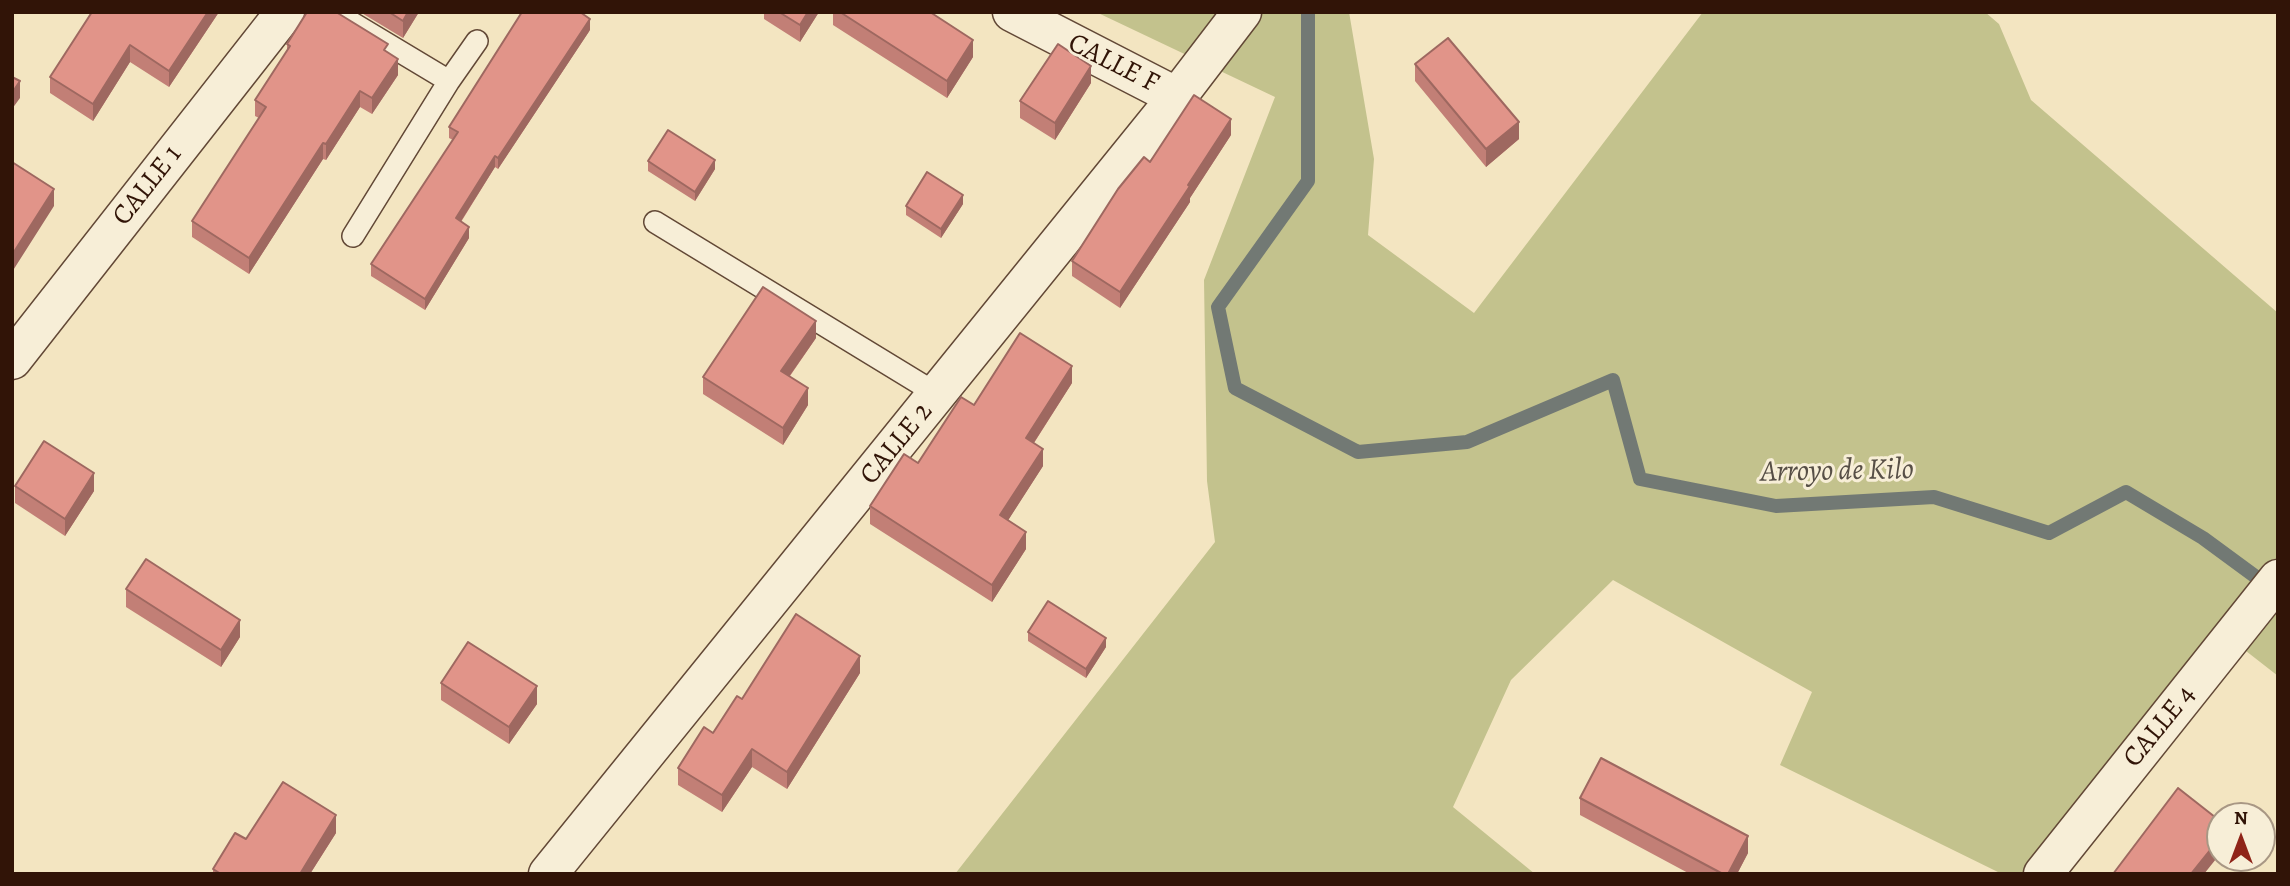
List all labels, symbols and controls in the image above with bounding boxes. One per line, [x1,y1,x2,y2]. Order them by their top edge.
street label: CALLE F [1062,27,1164,101]
street label: CALLE 1 [106,139,190,233]
street label: CALLE 2 [854,396,940,492]
water label: Arroyo de Kilo [1760,453,1914,491]
street label: CALLE 4 [2117,679,2203,775]
north arrow [2206,802,2276,872]
text: N [2234,805,2248,831]

